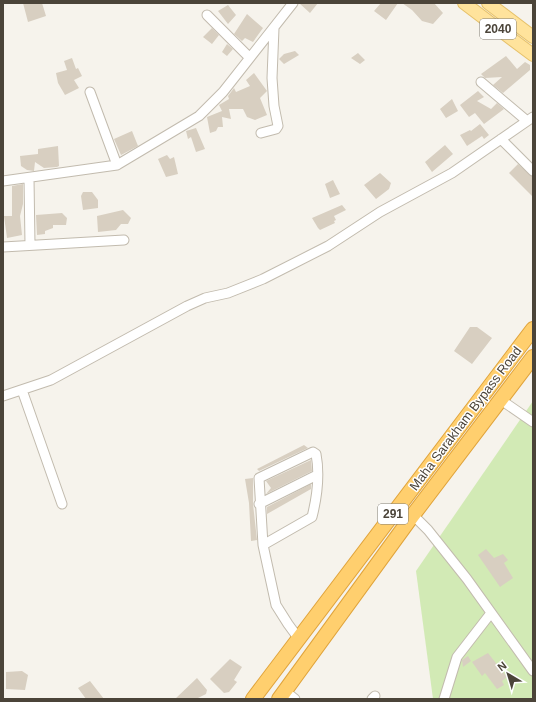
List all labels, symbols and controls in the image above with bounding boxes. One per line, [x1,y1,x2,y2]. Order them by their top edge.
road number: 2040 [480,19,516,39]
street label: Maha Sarakham Bypass Road [406,343,524,493]
road number: 291 [378,504,408,524]
north arrow [488,654,528,694]
text: N [495,659,509,673]

